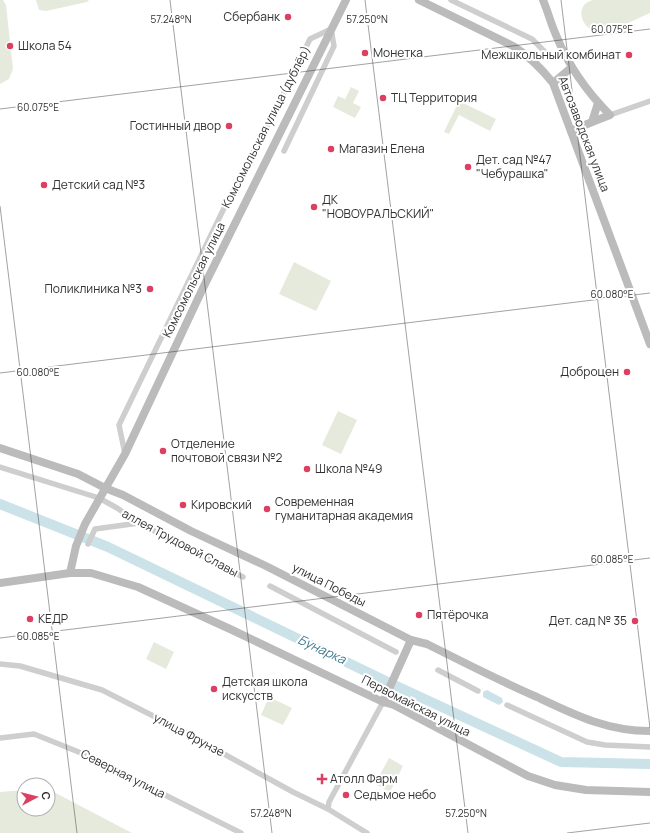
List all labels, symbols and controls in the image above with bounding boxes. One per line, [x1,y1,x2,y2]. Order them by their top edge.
place label: Сбербанк [224,8,281,25]
text: 57.248°N [150,12,192,26]
marker: Сбербанк [283,12,293,22]
text: 57.250°N [346,12,388,26]
text: 60.075°E [591,22,633,36]
place label: Школа 54 [18,37,72,54]
marker: Школа 54 [5,41,15,51]
street label: Комсомольская улица (дублёр) [217,43,314,211]
place label: Монетка [373,44,423,61]
place label: Межшкольный комбинат [481,46,621,63]
marker: Монетка [360,48,370,58]
marker: Межшкольный комбинат [624,50,634,60]
street label: Автозаводская улица [555,74,614,194]
place label: ТЦ Территория [391,89,477,106]
marker: ТЦ Территория [378,93,388,103]
text: 60.075°E [17,100,59,114]
place label: Гостинный двор [130,117,221,134]
marker: Гостинный двор [224,121,234,131]
place label: Магазин Елена [339,140,425,157]
marker: Магазин Елена [326,144,336,154]
place label: Дет. сад №47 "Чебурашка" [476,151,552,182]
marker: Дет. сад №47 "Чебурашка" [463,162,473,172]
place label: Детский сад №3 [52,176,145,193]
marker: Детский сад №3 [39,180,49,190]
place label: ДК "НОВОУРАЛЬСКИЙ" [322,191,434,222]
marker: ДК "НОВОУРАЛЬСКИЙ" [309,202,319,212]
street label: Комсомольская улица [158,219,229,340]
place label: Поликлиника №3 [44,280,142,297]
marker: Поликлиника №3 [145,284,155,294]
text: 60.080°E [590,287,634,301]
place label: Доброцен [560,363,619,380]
text: 60.080°E [16,365,60,379]
marker: Доброцен [622,367,632,377]
place label: Отделение почтовой связи №2 [171,435,283,466]
marker: Отделение почтовой связи №2 [158,446,168,456]
place label: Школа №49 [315,460,382,477]
marker: Школа №49 [302,464,312,474]
place label: Современная гуманитарная академия [275,493,413,524]
place label: Кировский [191,496,252,513]
marker: Кировский [178,500,188,510]
marker: Современная гуманитарная академия [262,504,272,514]
street label: аллея Трудовой Славы [119,505,241,580]
text: 60.085°E [591,552,634,566]
street label: улица Победы [289,559,369,611]
place label: Пятёрочка [427,606,488,623]
place label: КЕДР [38,610,68,627]
marker: Пятёрочка [414,610,424,620]
place label: Дет. сад № 35 [549,612,627,629]
marker: КЕДР [25,614,35,624]
marker: Дет. сад № 35 [630,616,640,626]
text: 60.085°E [17,629,60,643]
water label: Бунарка [295,630,350,668]
street label: Первомайская улица [359,671,474,740]
place label: Детская школа искусств [222,673,308,704]
marker: Детская школа искусств [209,684,219,694]
street label: улица Фрунзе [151,709,228,760]
street label: Северная улица [78,745,168,802]
place label: Атолл Фарм [330,770,397,787]
marker: Атолл Фарм [317,774,327,784]
north arrow [16,777,56,817]
place label: Седьмое небо [354,786,436,803]
marker: Седьмое небо [341,790,351,800]
text: С [38,791,54,801]
text: 57.248°N [250,806,292,820]
text: 57.250°N [445,806,487,820]

